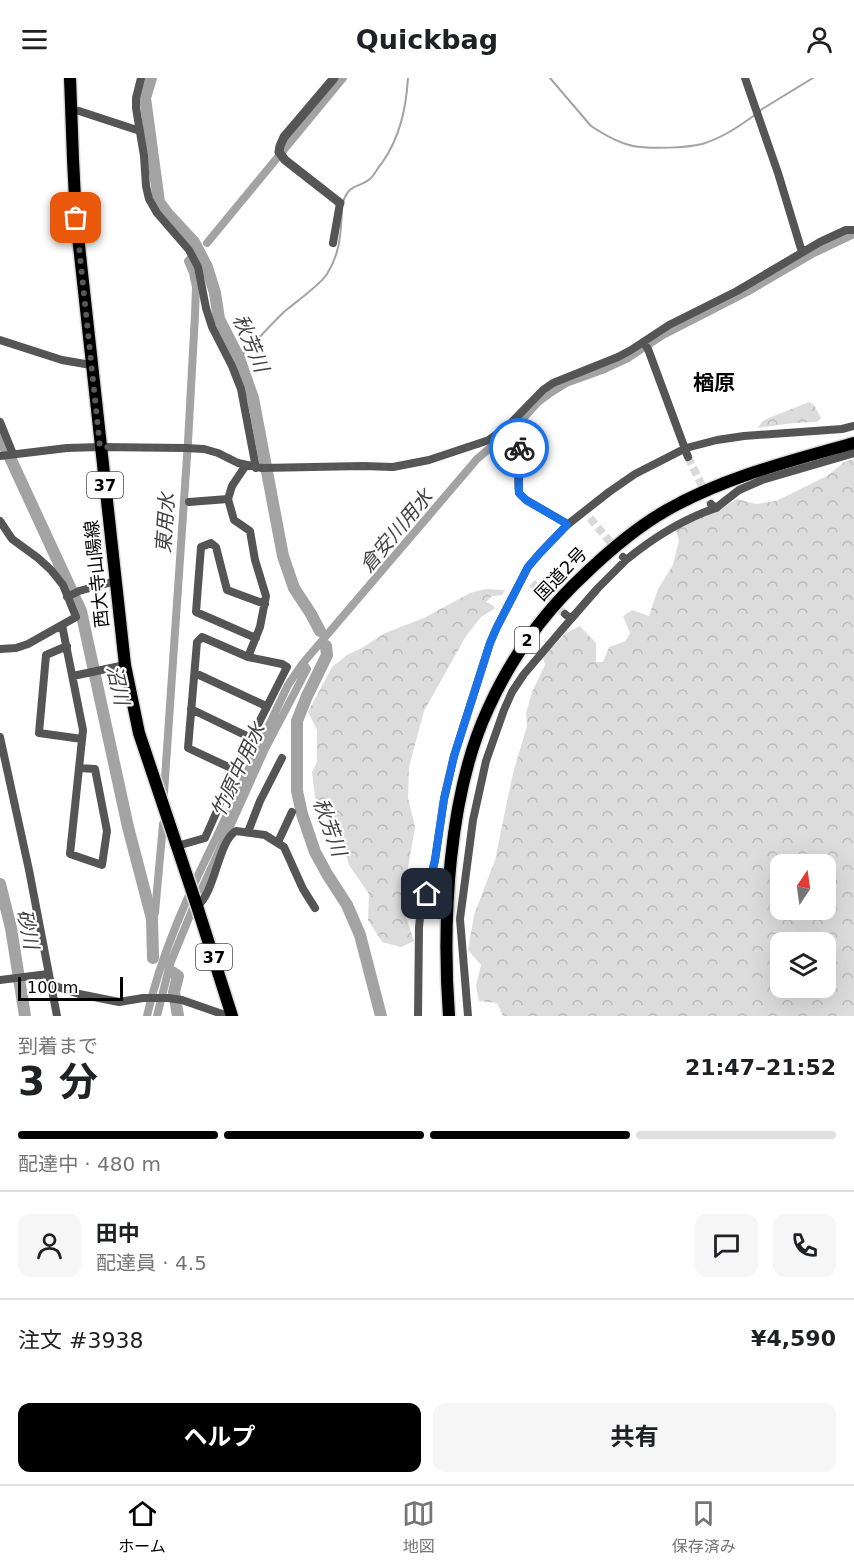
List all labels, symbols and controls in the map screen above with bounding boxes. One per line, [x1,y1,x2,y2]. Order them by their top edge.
icon: menu [18,23,51,56]
icon: person [803,23,836,56]
text: Quickbag [356,24,498,55]
pin [50,192,101,243]
icon: bag [59,201,92,234]
water label: 秋芳川 [228,311,275,377]
district label: 楢原 [693,371,735,395]
courier [489,418,549,478]
icon: bike [503,432,536,465]
road number: 37 [87,472,123,498]
water label: 倉安川用水 [355,483,439,577]
water label: 東用水 [151,490,179,554]
street label: 西大寺山陽線 [80,519,113,629]
street label: 国道2号 [530,543,591,604]
road number: 2 [515,627,539,653]
water label: 沼川 [102,663,135,709]
water label: 竹原中用水 [206,718,271,820]
water label: 秋芳川 [308,795,352,861]
north arrow [770,854,836,920]
map controls [770,854,836,998]
pin [401,868,452,919]
icon: home [410,877,443,910]
water label: 砂川 [12,907,44,953]
button: layers [770,932,836,998]
road number: 37 [196,944,232,970]
scale bar [18,974,123,1001]
text: 100 m [27,978,78,997]
text: 到着まで [18,1034,98,1058]
text: 21:47–21:52 [685,1055,836,1080]
text: 3 分 [18,1059,98,1104]
text: 配達中 · 480 m [18,1152,161,1176]
button: person [18,1214,81,1277]
button: chat [695,1214,758,1277]
button: phone [773,1214,836,1277]
text: 田中 [96,1221,140,1246]
text: 配達員 · 4.5 [96,1251,207,1275]
text: ¥4,590 [751,1326,836,1351]
text: 注文 #3938 [18,1328,143,1353]
button: ヘルプ [18,1403,421,1472]
button: 共有 [433,1403,836,1472]
tab: ホーム [118,1497,166,1557]
tab: 地図 [402,1497,435,1557]
tab: 保存済み [672,1497,736,1557]

